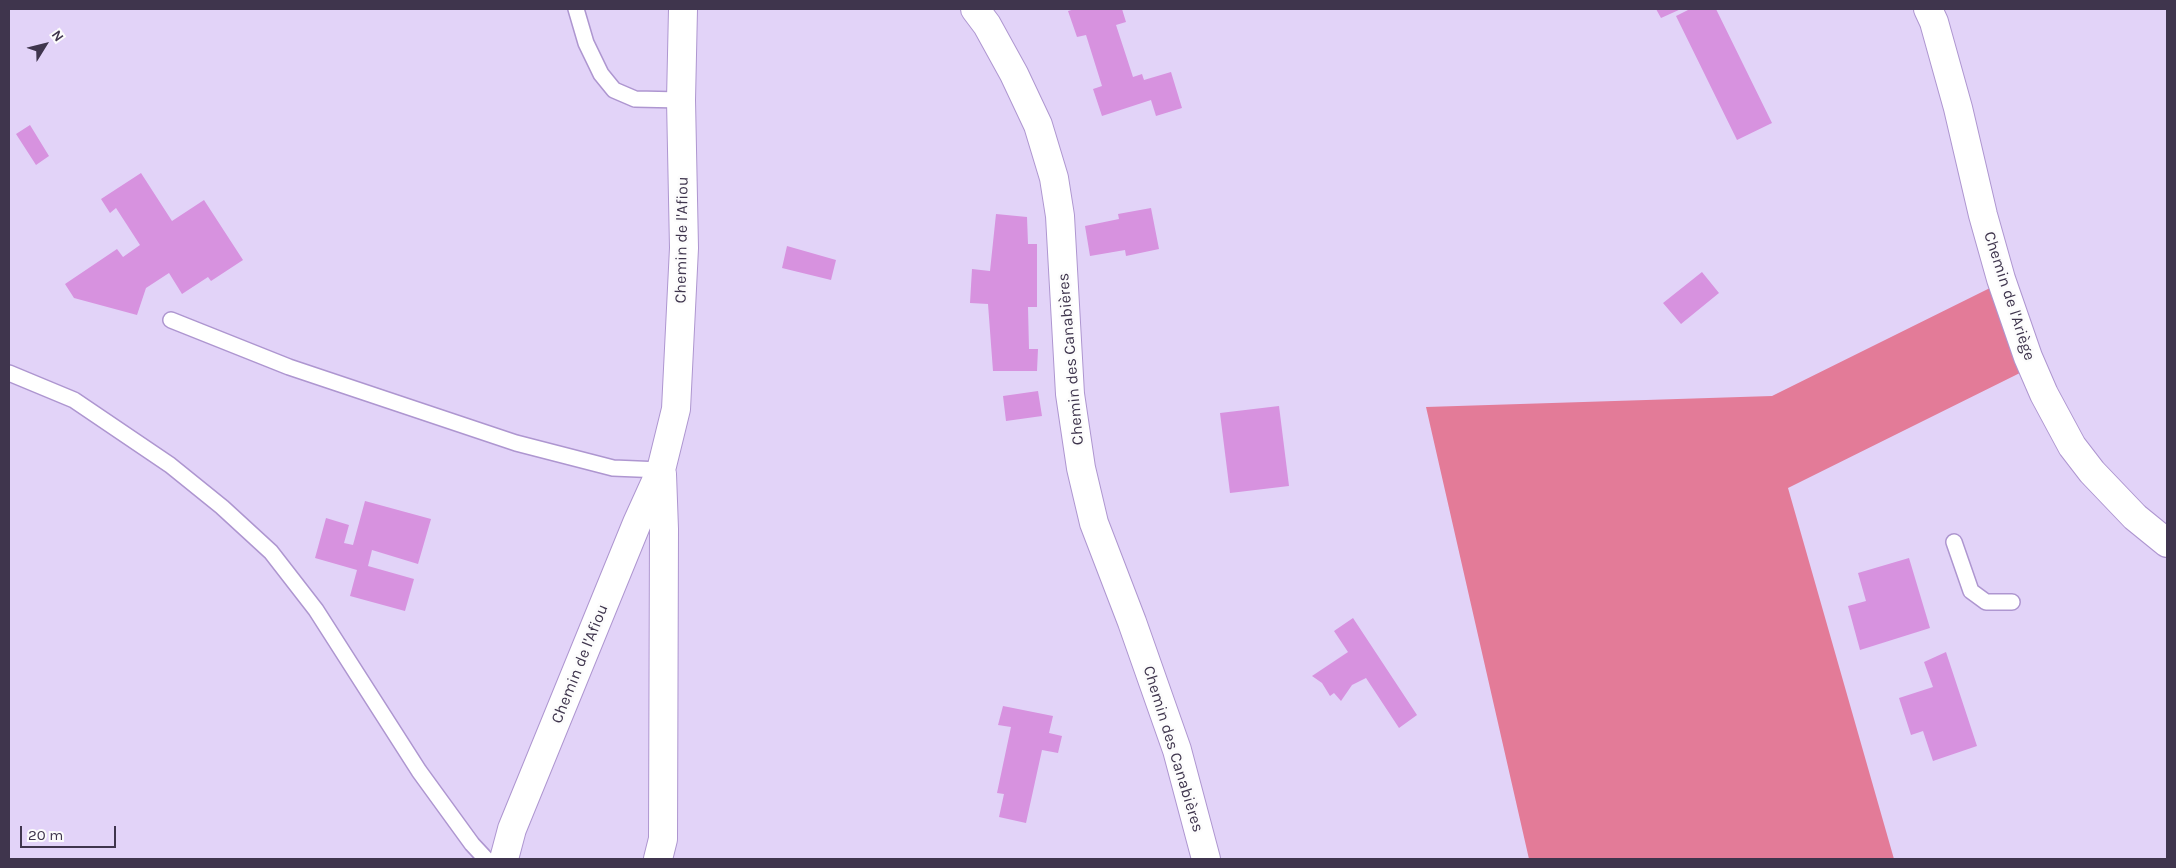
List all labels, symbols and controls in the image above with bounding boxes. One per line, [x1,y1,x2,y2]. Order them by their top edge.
north arrow [20,20,70,70]
text: N [48,27,67,45]
street label: Chemin de l'Afiou [671,176,693,304]
street label: Chemin de l'Ariège [1979,229,2039,363]
street label: Chemin des Canabières [1054,272,1088,446]
street label: Chemin de l'Afiou [547,602,613,726]
street label: Chemin des Canabières [1139,664,1207,834]
scale bar [22,816,119,848]
text: 20 m [28,826,63,844]

